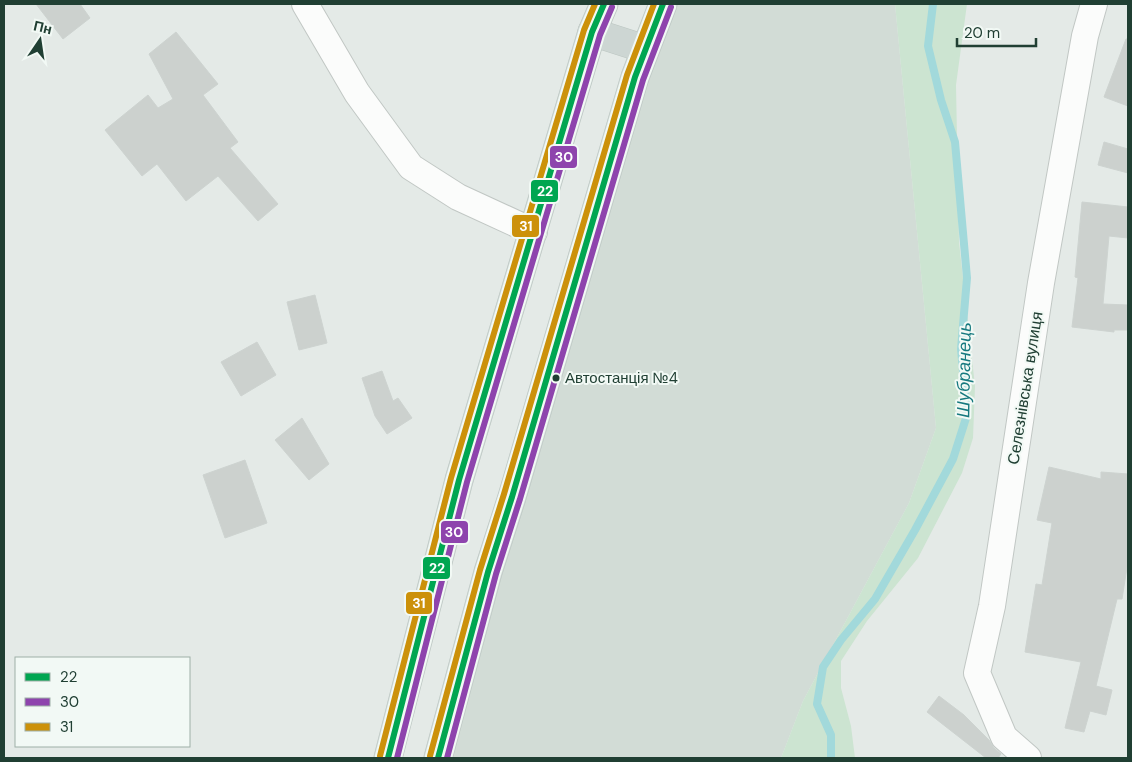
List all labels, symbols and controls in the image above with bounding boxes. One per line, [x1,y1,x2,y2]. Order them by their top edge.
north arrow [15,15,65,65]
scale bar [957,15,1036,47]
text: Пн [32,16,54,38]
text: 20 m [964,23,1000,43]
line badge: 30 [549,145,578,169]
text: 30 [555,148,573,166]
line badge: 22 [530,179,559,203]
text: 22 [537,182,553,200]
line badge: 31 [511,214,540,238]
text: 31 [519,217,533,235]
street label: Селезнівська вулиця [1003,310,1047,466]
water label: Шубранець [951,322,977,418]
place label: Автостанція №4 [565,368,678,388]
marker: Автостанція №4 [551,373,561,383]
line badge: 30 [440,520,469,544]
text: 30 [445,523,463,541]
line badge: 22 [422,556,451,580]
text: 22 [429,559,445,577]
line badge: 31 [405,591,433,615]
text: 31 [412,594,426,612]
legend [15,657,190,747]
text: 22 [60,667,77,687]
text: 30 [60,692,79,712]
text: 31 [60,717,73,737]

